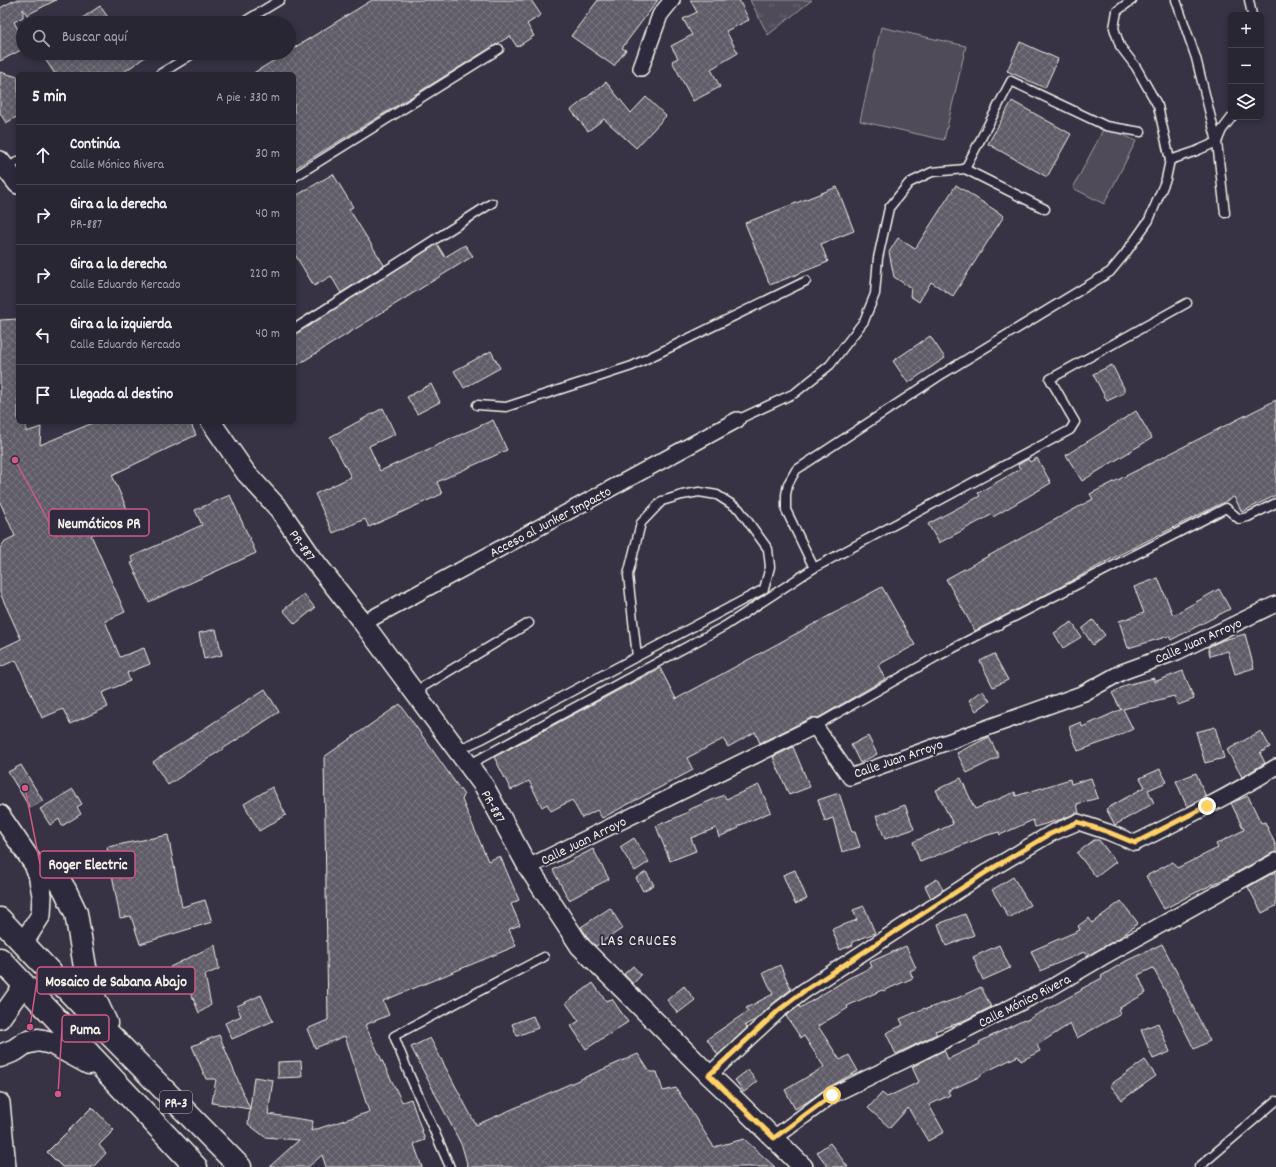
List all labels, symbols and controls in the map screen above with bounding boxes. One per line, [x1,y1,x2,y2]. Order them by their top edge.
map controls [1228,12,1264,120]
button: + [1228,12,1264,48]
search box [16,16,296,60]
icon: search [30,27,52,49]
text: Buscar aquí [62,27,127,49]
button: − [1228,48,1264,84]
button: layers [1228,84,1264,120]
text: 5 min [32,86,66,110]
text: A pie · 330 m [216,89,280,108]
text: Continúa [70,134,120,156]
icon: ahead [32,144,54,166]
text: 30 m [255,145,280,164]
text: Calle Mónico Rivera [70,156,164,175]
text: Gira a la derecha [70,194,167,216]
icon: right [32,204,54,226]
text: 40 m [256,205,280,224]
text: PR-887 [70,216,102,235]
text: Gira a la derecha [70,254,167,276]
icon: right [32,264,54,286]
text: 220 m [250,265,280,284]
text: Calle Eduardo Kercado [70,276,181,295]
text: Gira a la izquierda [70,314,171,336]
icon: left [32,324,54,346]
text: 40 m [256,325,280,344]
text: Calle Eduardo Kercado [70,336,181,355]
icon: arrive [32,384,54,406]
text: Llegada al destino [70,384,173,406]
street label: Acceso al Junker Impacto [486,482,615,563]
callout: Neumáticos PR [49,509,149,536]
text: Neumáticos PR [57,514,141,536]
street label: PR-887 [283,526,319,566]
street label: Calle Juan Arroyo [1152,614,1245,670]
street label: Calle Juan Arroyo [851,735,946,784]
street label: PR-887 [475,787,509,827]
route end [1198,797,1216,815]
street label: Calle Juan Arroyo [538,812,630,871]
callout: Roger Electric [40,851,135,878]
text: Roger Electric [48,855,128,877]
district label: LAS CRUCES [600,931,678,953]
callout: Mosaico de Sabana Abajo [37,967,195,994]
street label: Calle Mónico Rivera [975,970,1075,1034]
text: Mosaico de Sabana Abajo [45,972,187,994]
callout: Puma [62,1015,109,1042]
text: Puma [70,1020,101,1042]
route start [823,1086,841,1104]
road number: PR-3 [160,1091,192,1113]

